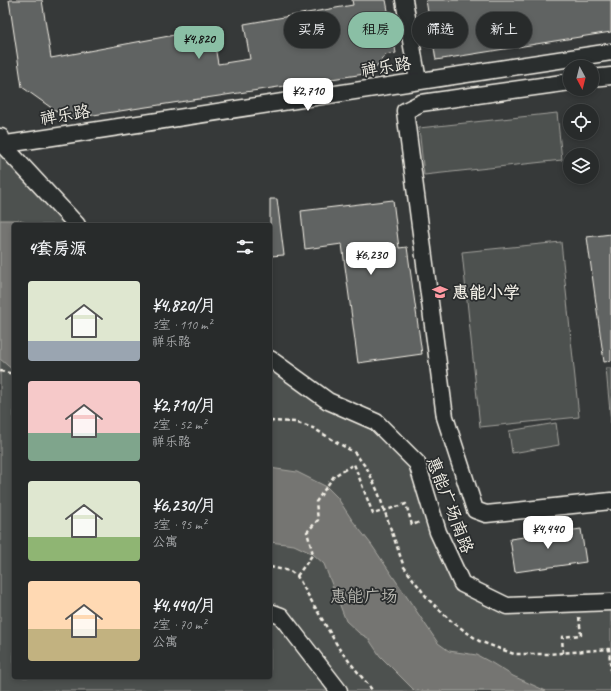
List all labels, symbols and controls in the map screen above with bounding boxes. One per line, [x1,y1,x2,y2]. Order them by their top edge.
chip: 买房 [284,12,340,48]
chip: 租房 [348,12,404,48]
chip: 筛选 [412,12,468,48]
chip: 新上 [476,12,532,48]
pin: ¥4,820 [166,26,232,60]
text: ¥4,820 [183,31,215,47]
street label: 禅乐路 [359,53,413,81]
north arrow [563,60,599,96]
map controls [563,60,599,184]
pin: ¥2,710 [275,78,341,112]
text: ¥2,710 [292,83,324,99]
street label: 禅乐路 [38,101,92,129]
button: locate [563,104,599,140]
button: layers [563,148,599,184]
icon: filters [234,236,256,258]
text: 4套房源 [28,238,87,259]
pin: ¥6,230 [338,242,404,276]
text: ¥6,230 [355,247,387,263]
place label: 惠能小学 [452,282,520,303]
school or university icon: 惠能小学 [431,283,449,301]
text: ¥4,820/月 [152,295,216,316]
icon: home [60,297,108,345]
text: 3室 · 110 m² [152,317,212,333]
text: 禅乐路 [152,334,191,350]
text: ¥2,710/月 [152,395,216,416]
icon: home [60,397,108,445]
text: 2室 · 52 m² [152,417,206,433]
text: 禅乐路 [152,434,191,450]
street label: 惠能广场南路 [422,454,478,556]
text: ¥6,230/月 [152,495,217,516]
icon: home [60,497,108,545]
pin: ¥4,440 [515,516,581,550]
text: 3室 · 95 m² [152,517,206,533]
text: ¥4,440 [532,521,564,537]
text: 公寓 [152,534,178,550]
park label: 惠能广场 [330,586,398,607]
text: ¥4,440/月 [152,595,216,616]
icon: home [60,597,108,645]
text: 2室 · 70 m² [152,617,206,633]
text: 公寓 [152,634,178,650]

